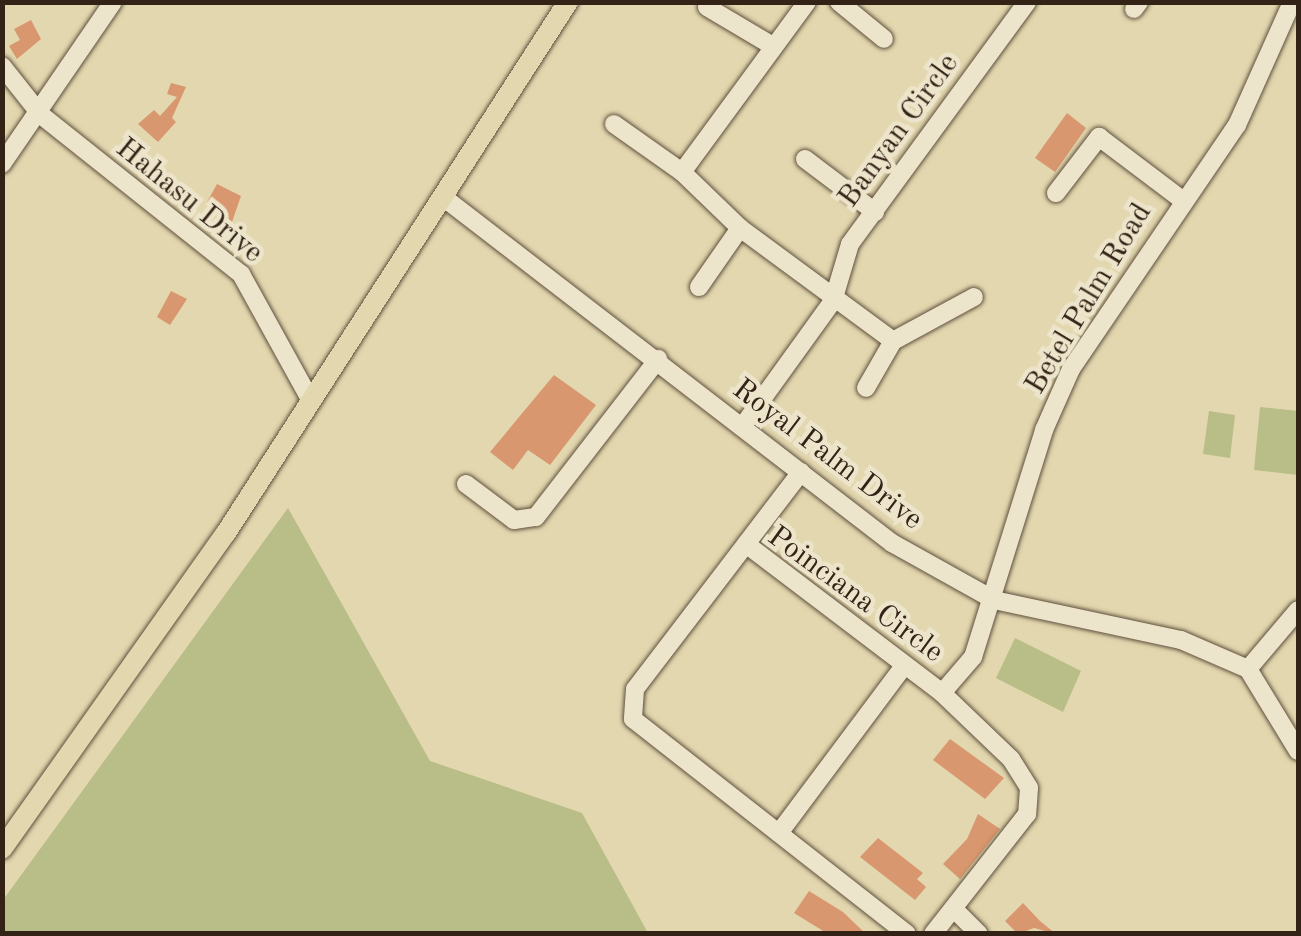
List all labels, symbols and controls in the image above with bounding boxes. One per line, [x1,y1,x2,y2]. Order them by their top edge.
street label: Banyan Circle [831,47,967,215]
street label: Hahasu Drive [108,131,270,271]
street label: Betel Palm Road [1018,197,1160,401]
street label: Royal Palm Drive [725,372,929,538]
street label: Poinciana Circle [760,519,950,671]

